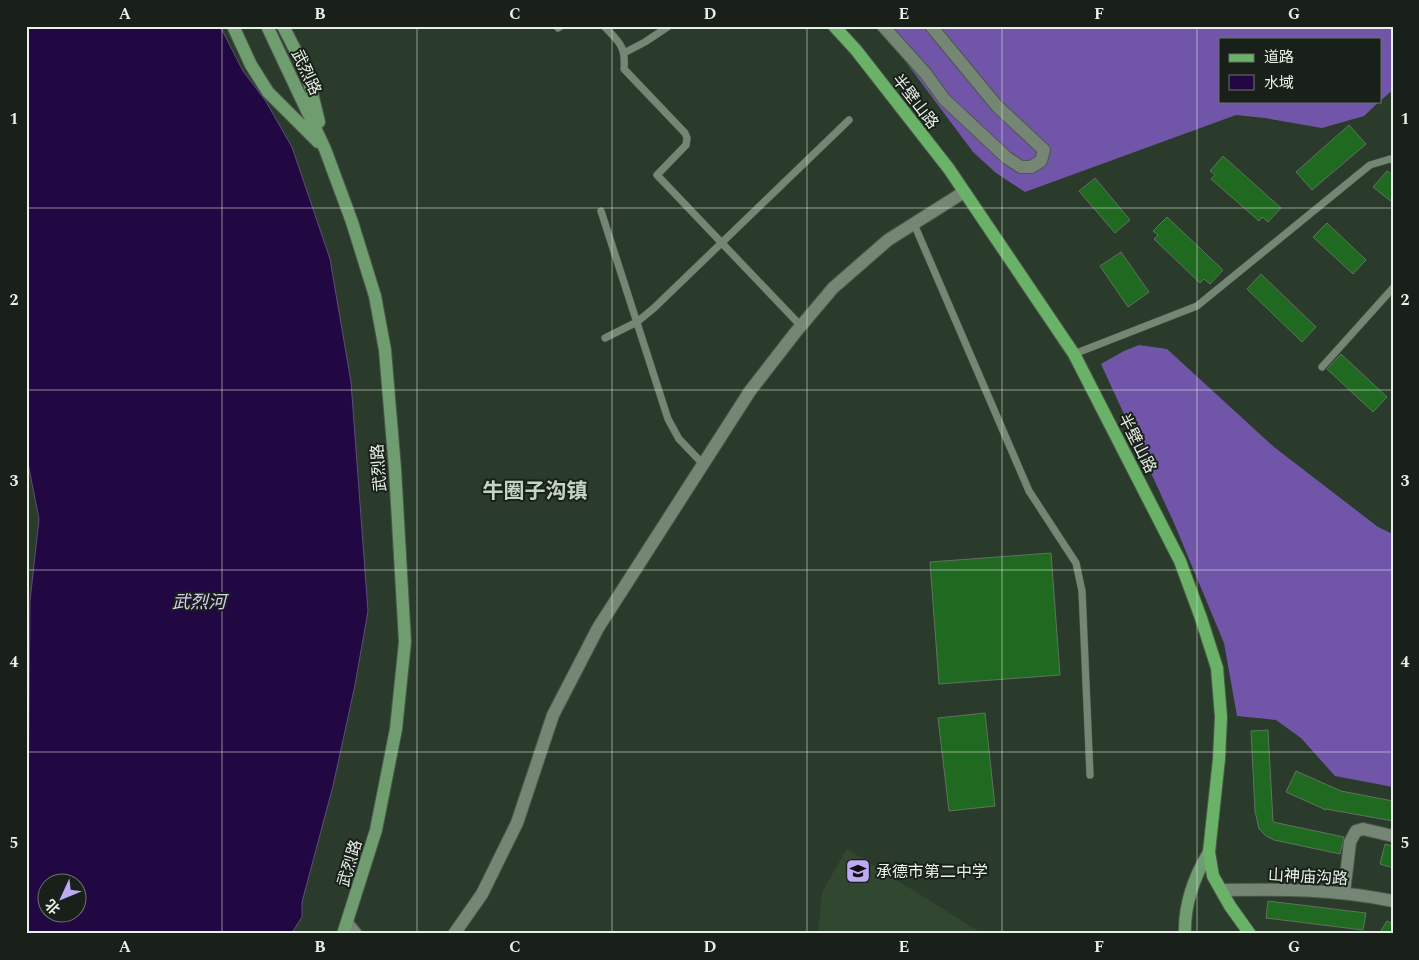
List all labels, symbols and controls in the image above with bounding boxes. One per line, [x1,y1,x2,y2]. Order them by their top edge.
text: A [119,2,132,26]
text: B [314,2,326,26]
text: C [509,2,521,26]
text: D [704,2,717,26]
text: E [899,2,909,26]
text: F [1094,2,1104,26]
text: G [1288,2,1300,26]
legend [1219,38,1382,102]
street label: 武烈路 [285,46,327,99]
text: 道路 [1264,46,1294,69]
street label: 半壁山路 [886,69,944,134]
text: 水域 [1264,72,1294,95]
text: 1 [10,107,18,131]
text: 1 [1401,107,1409,131]
text: 2 [10,288,19,312]
text: 2 [1401,288,1410,312]
street label: 半壁山路 [1112,409,1162,477]
street label: 武烈路 [365,443,393,493]
text: 3 [10,469,19,493]
text: 3 [1401,469,1410,493]
district label: 牛圈子沟镇 [483,476,588,508]
water label: 武烈河 [172,589,229,616]
text: 4 [10,650,19,674]
text: 4 [1401,650,1410,674]
text: 5 [10,831,18,855]
text: 5 [1401,831,1409,855]
street label: 武烈路 [331,837,368,890]
school or university icon: 承德市第二中学 [845,858,871,884]
place label: 承德市第二中学 [876,860,988,884]
street label: 山神庙沟路 [1267,863,1349,891]
north arrow [38,872,88,922]
text: 北 [41,894,65,919]
text: A [119,935,132,959]
text: B [314,935,326,959]
text: C [509,935,521,959]
text: D [704,935,717,959]
text: E [899,935,909,959]
text: F [1094,935,1104,959]
text: G [1288,935,1300,959]

